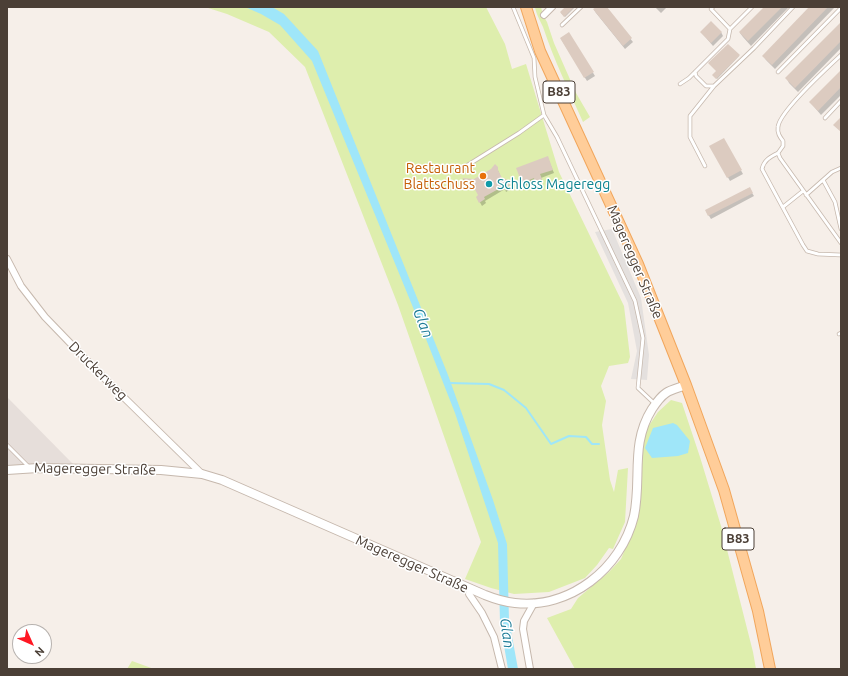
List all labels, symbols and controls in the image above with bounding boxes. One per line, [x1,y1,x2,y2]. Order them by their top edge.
road number: B83 [543,81,575,103]
place label: Restaurant Blattschuss [403,160,475,192]
marker: Restaurant Blattschuss [478,171,488,181]
place label: Schloss Mageregg [497,176,610,192]
marker: Schloss Mageregg [484,179,494,189]
street label: Mageregger Straße [603,203,667,321]
water label: Glan [409,306,437,340]
street label: Druckerweg [65,338,131,404]
street label: Mageregger Straße [34,460,156,478]
road number: B83 [722,528,754,550]
street label: Mageregger Straße [353,532,471,596]
water label: Glan [496,617,518,649]
north arrow [12,624,52,664]
text: N [33,645,47,659]

